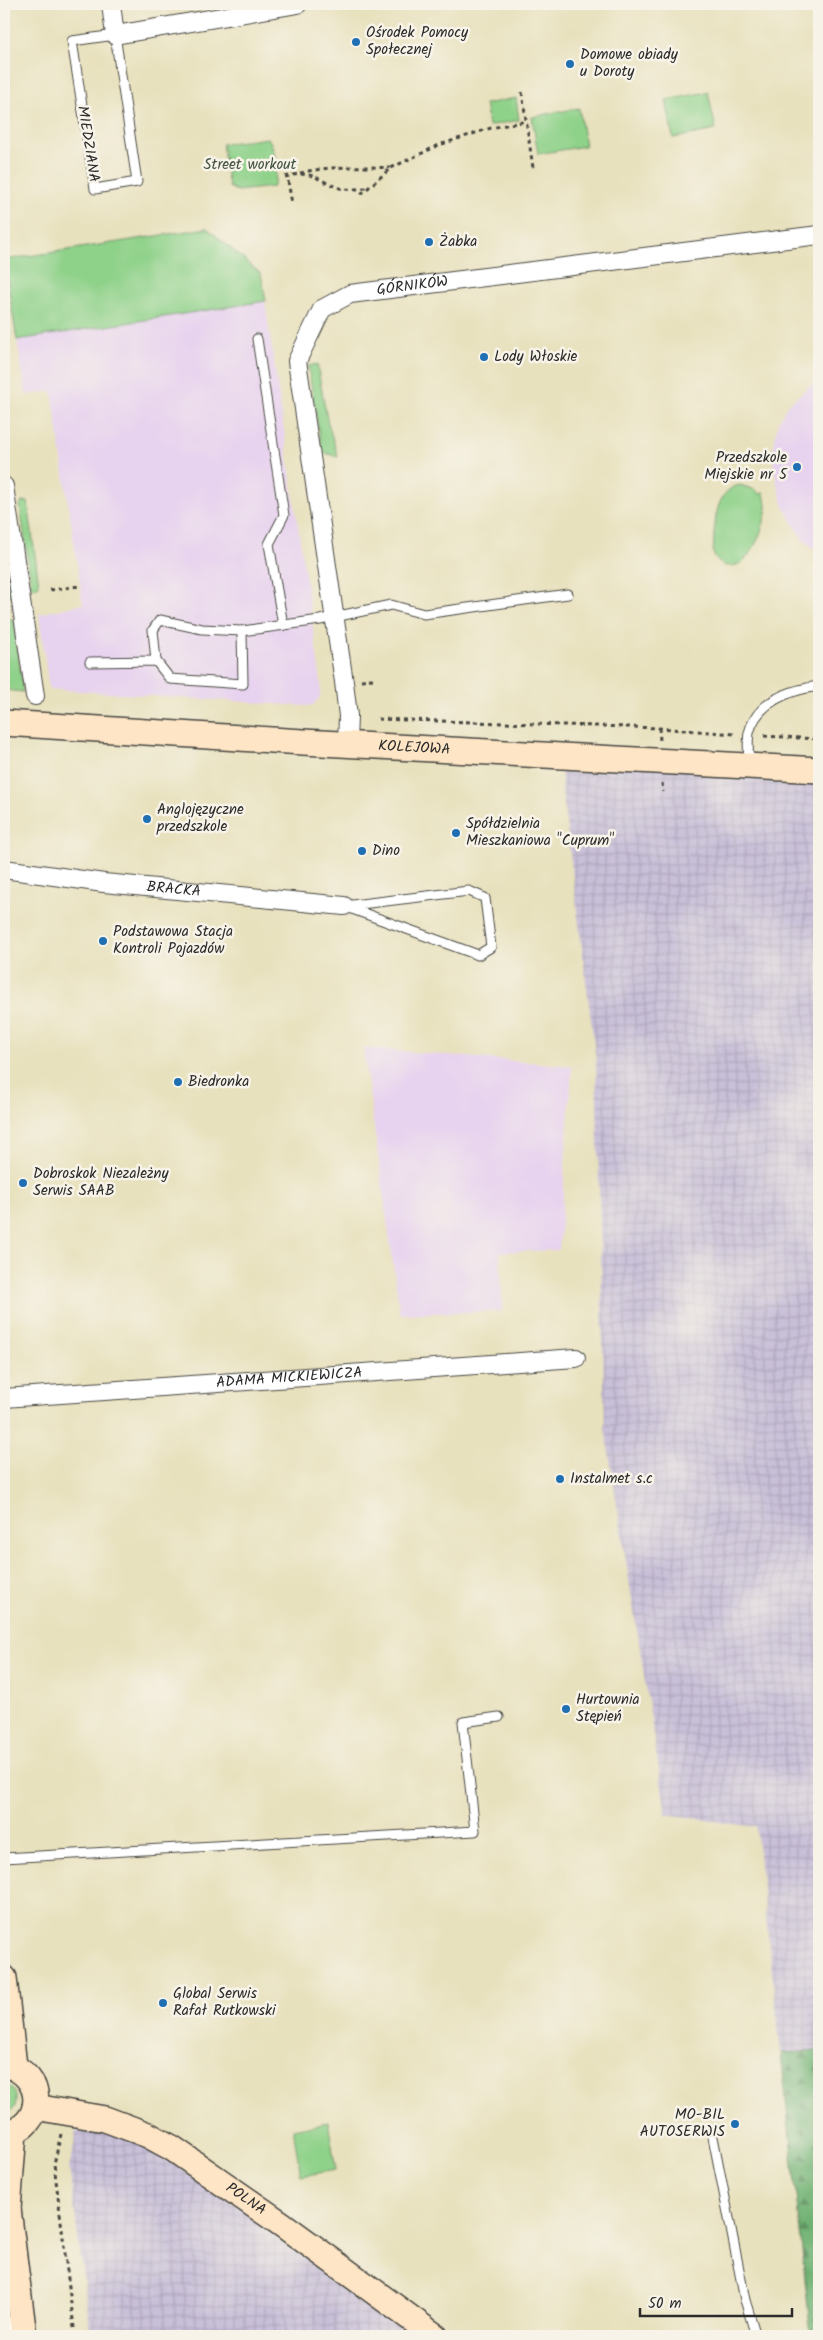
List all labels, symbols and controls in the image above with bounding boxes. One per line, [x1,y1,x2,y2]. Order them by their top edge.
place label: Ośrodek Pomocy Społecznej [366,21,469,62]
marker: Ośrodek Pomocy Społecznej [350,36,362,48]
place label: Domowe obiady u Doroty [580,43,679,84]
marker: Domowe obiady u Doroty [564,58,576,70]
street label: MIEDZIANA [70,104,106,184]
park label: Street workout [204,153,297,177]
place label: Żabka [439,230,477,254]
marker: Żabka [423,236,435,248]
street label: GÓRNIKÓW [375,270,450,303]
place label: Lody Włoskie [494,345,577,369]
marker: Lody Włoskie [478,351,490,363]
place label: Przedszkole Miejskie nr 5 [704,446,788,487]
marker: Przedszkole Miejskie nr 5 [791,461,803,473]
street label: KOLEJOWA [378,734,451,762]
place label: Anglojęzyczne przedszkole [156,798,244,839]
place label: Spółdzielnia Mieszkaniowa "Cuprum" [466,812,614,853]
marker: Anglojęzyczne przedszkole [141,813,153,825]
marker: Spółdzielnia Mieszkaniowa "Cuprum" [450,827,462,839]
place label: Dino [372,839,400,863]
marker: Dino [356,845,368,857]
street label: BRACKA [145,875,202,904]
place label: Podstawowa Stacja Kontroli Pojazdów [113,920,233,961]
marker: Podstawowa Stacja Kontroli Pojazdów [97,935,109,947]
place label: Biedronka [188,1070,249,1094]
marker: Biedronka [172,1076,184,1088]
place label: Dobroskok Niezależny Serwis SAAB [33,1162,169,1203]
marker: Dobroskok Niezależny Serwis SAAB [17,1177,29,1189]
street label: ADAMA MICKIEWICZA [215,1361,363,1395]
place label: Instalmet s.c [570,1467,653,1491]
marker: Instalmet s.c [554,1473,566,1485]
place label: Hurtownia Stępień [576,1688,640,1729]
marker: Hurtownia Stępień [560,1703,572,1715]
place label: Global Serwis Rafał Rutkowski [173,1982,277,2023]
marker: Global Serwis Rafał Rutkowski [157,1997,169,2009]
place label: MO-BIL AUTOSERWIS [640,2103,725,2144]
marker: MO-BIL AUTOSERWIS [729,2118,741,2130]
street label: POLNA [221,2177,271,2222]
scale bar [640,2285,793,2317]
text: 50 m [648,2292,682,2316]

